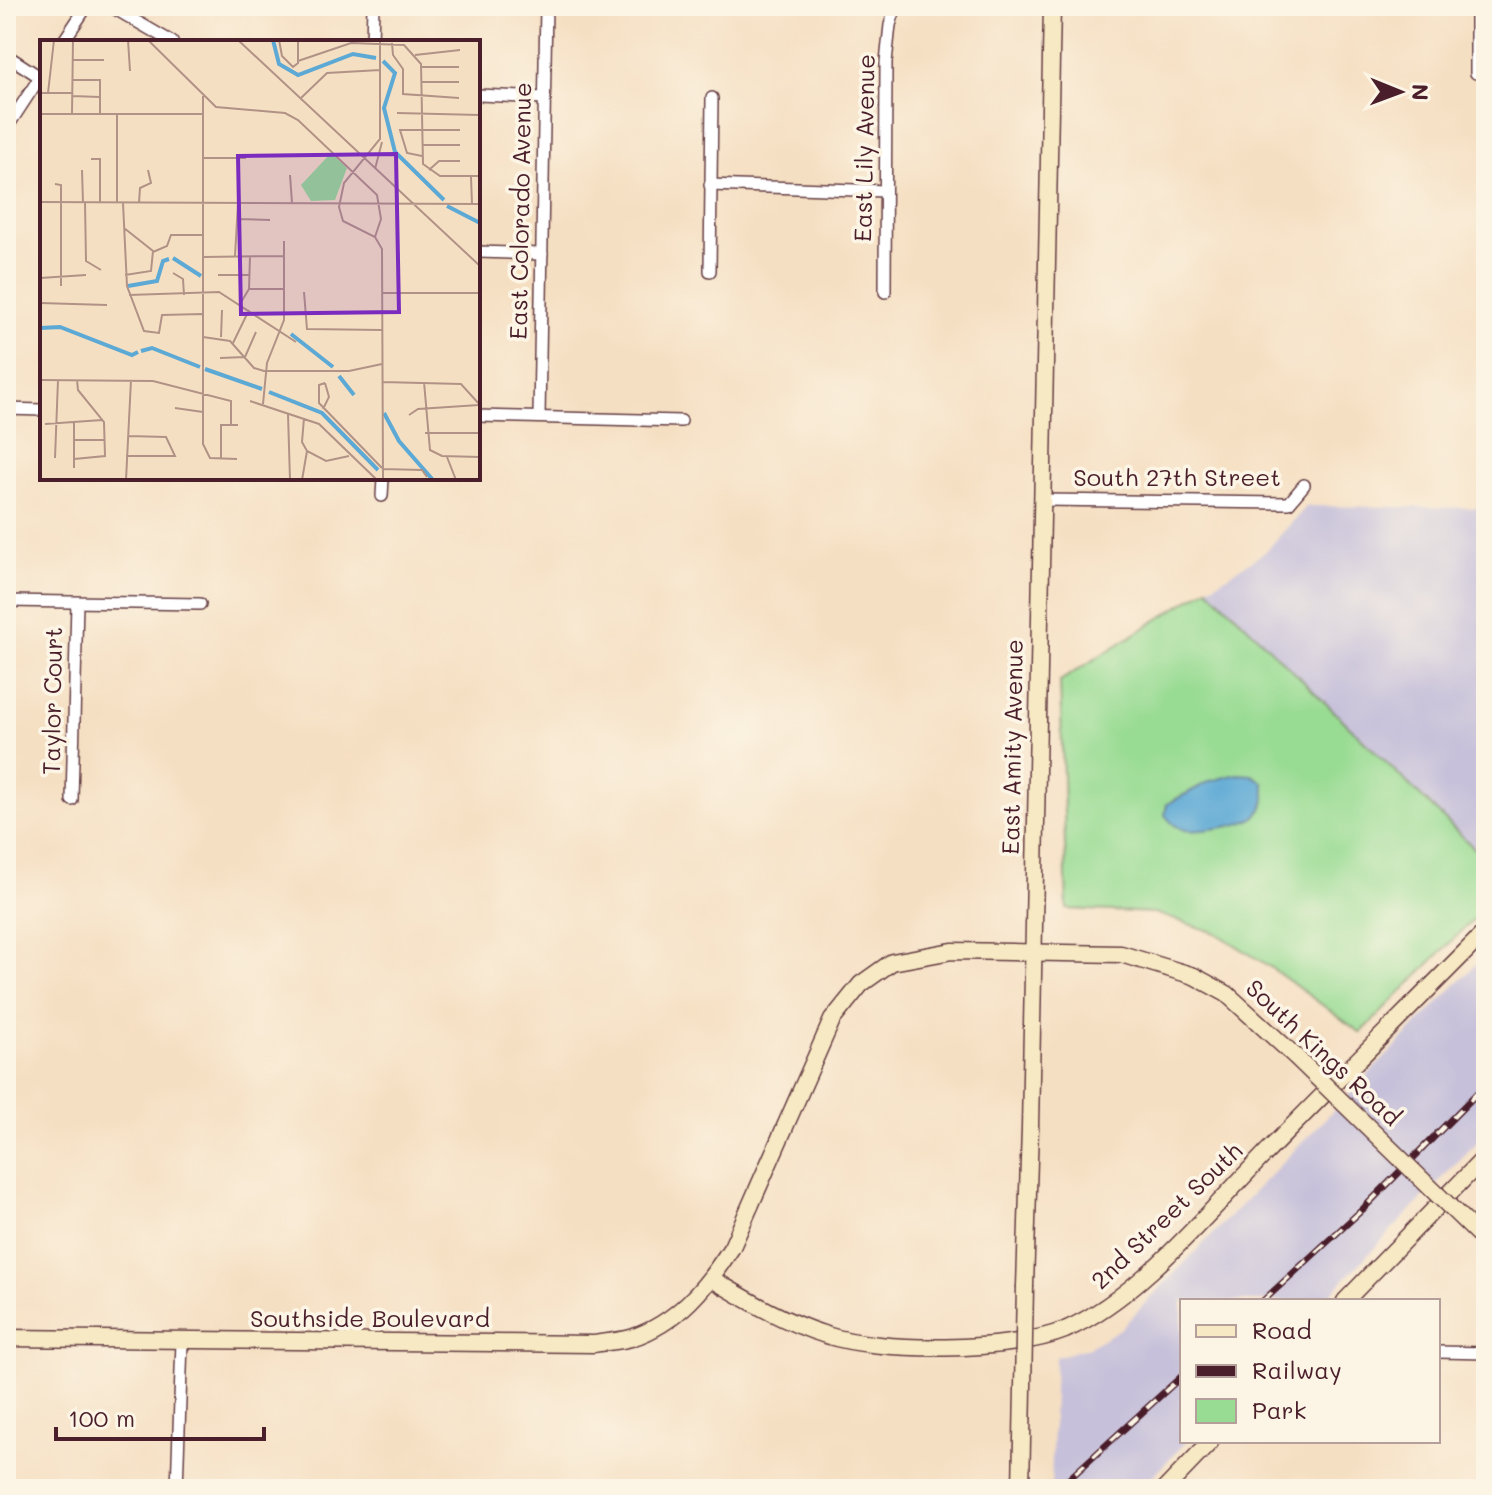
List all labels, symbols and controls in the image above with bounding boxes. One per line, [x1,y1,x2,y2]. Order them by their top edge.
inset map [40,40,480,480]
north arrow [1360,52,1440,132]
street label: East Lily Avenue [846,54,881,242]
street label: East Colorado Avenue [502,82,537,340]
text: N [1406,84,1435,101]
street label: South 27th Street [1073,461,1281,492]
street label: Taylor Court [35,627,68,775]
street label: East Amity Avenue [994,639,1029,855]
street label: South Kings Road [1240,972,1408,1132]
street label: 2nd Street South [1084,1135,1248,1295]
legend [1180,1299,1440,1443]
street label: Southside Boulevard [250,1302,490,1333]
text: Road [1252,1314,1312,1345]
text: Railway [1252,1354,1342,1385]
scale bar [56,1391,264,1441]
text: Park [1252,1394,1306,1425]
text: 100 m [68,1402,135,1433]

